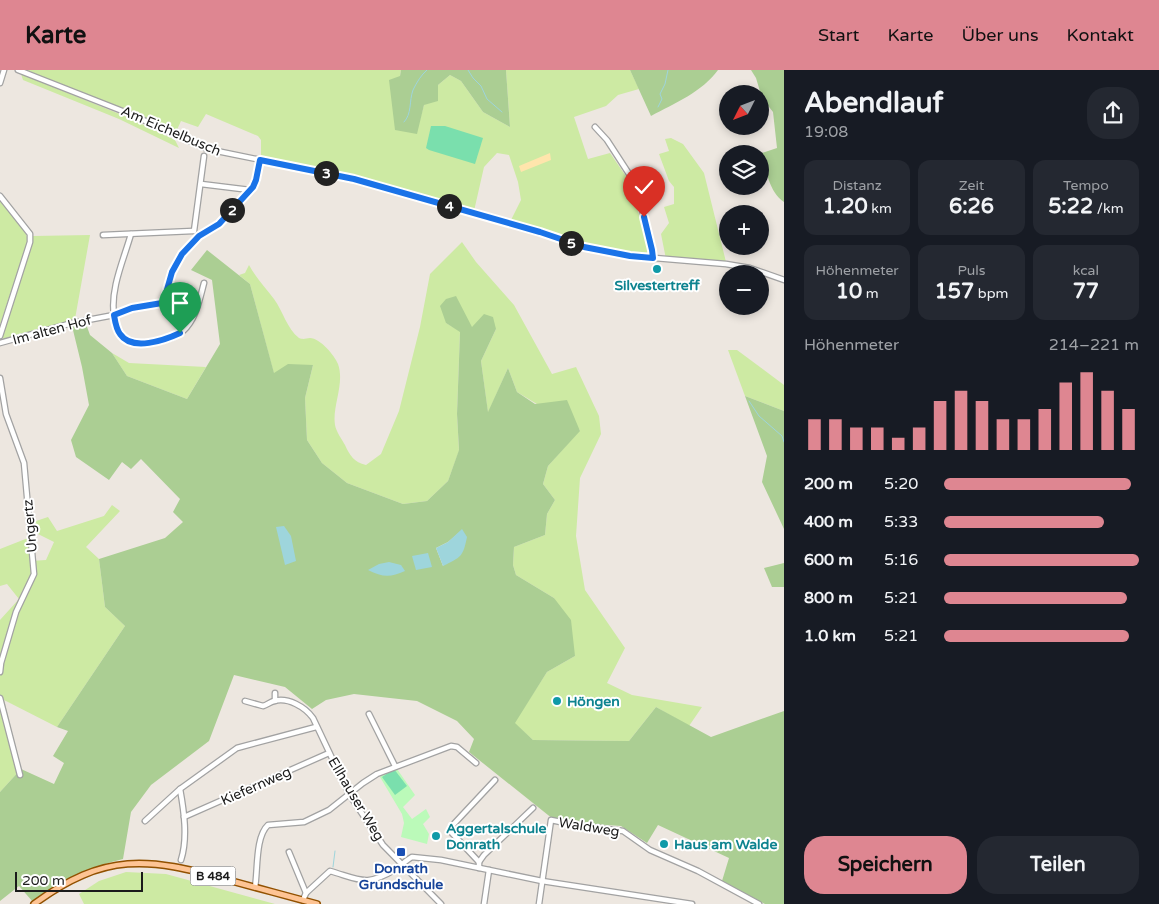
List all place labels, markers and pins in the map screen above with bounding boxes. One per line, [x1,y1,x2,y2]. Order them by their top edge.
pin: 3 [314,160,338,186]
pin [623,166,665,217]
pin: 4 [436,194,462,218]
pin: 2 [220,198,244,222]
pin: 5 [558,230,584,256]
marker: Silvestertreff [651,263,663,275]
place label: Silvestertreff [614,277,701,294]
pin [159,282,201,333]
place label: Höngen [567,693,620,710]
marker: Höngen [551,695,563,707]
place label: Aggertalschule Donrath [446,820,547,853]
marker: Aggertalschule Donrath [430,830,442,842]
place label: Haus am Walde [674,836,777,853]
marker: Haus am Walde [658,838,670,850]
marker: Donrath Grundschule [395,846,407,858]
place label: Donrath Grundschule [359,860,443,893]

